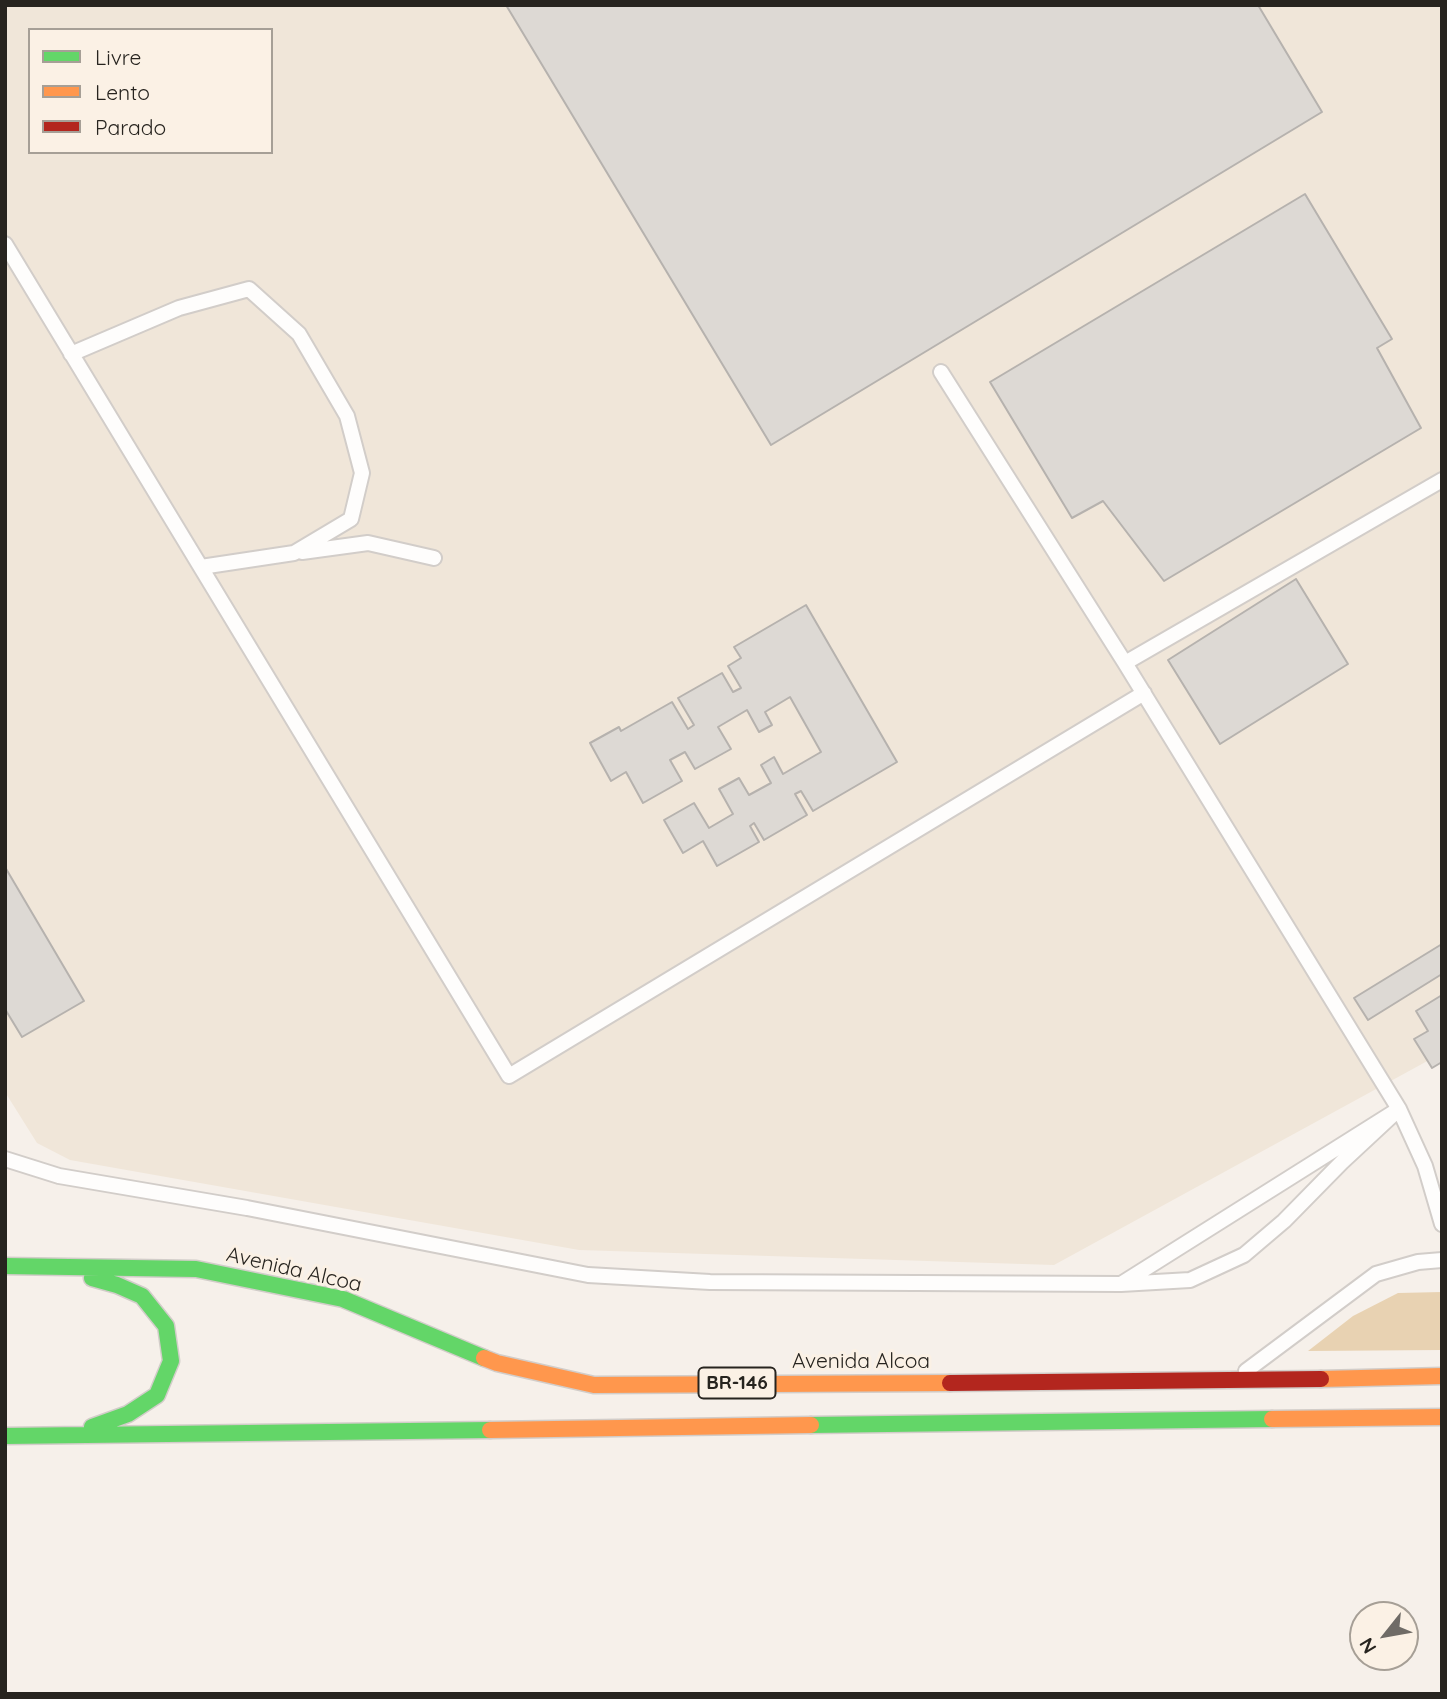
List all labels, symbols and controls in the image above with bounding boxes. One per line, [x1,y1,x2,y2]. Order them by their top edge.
legend [28,28,273,154]
text: Livre [95,44,141,70]
text: Lento [95,79,150,105]
text: Parado [95,114,166,140]
street label: Avenida Alcoa [224,1242,364,1298]
street label: Avenida Alcoa [792,1349,930,1375]
road number: BR-146 [698,1368,776,1399]
north arrow [1349,1601,1419,1671]
text: N [1354,1634,1382,1658]

